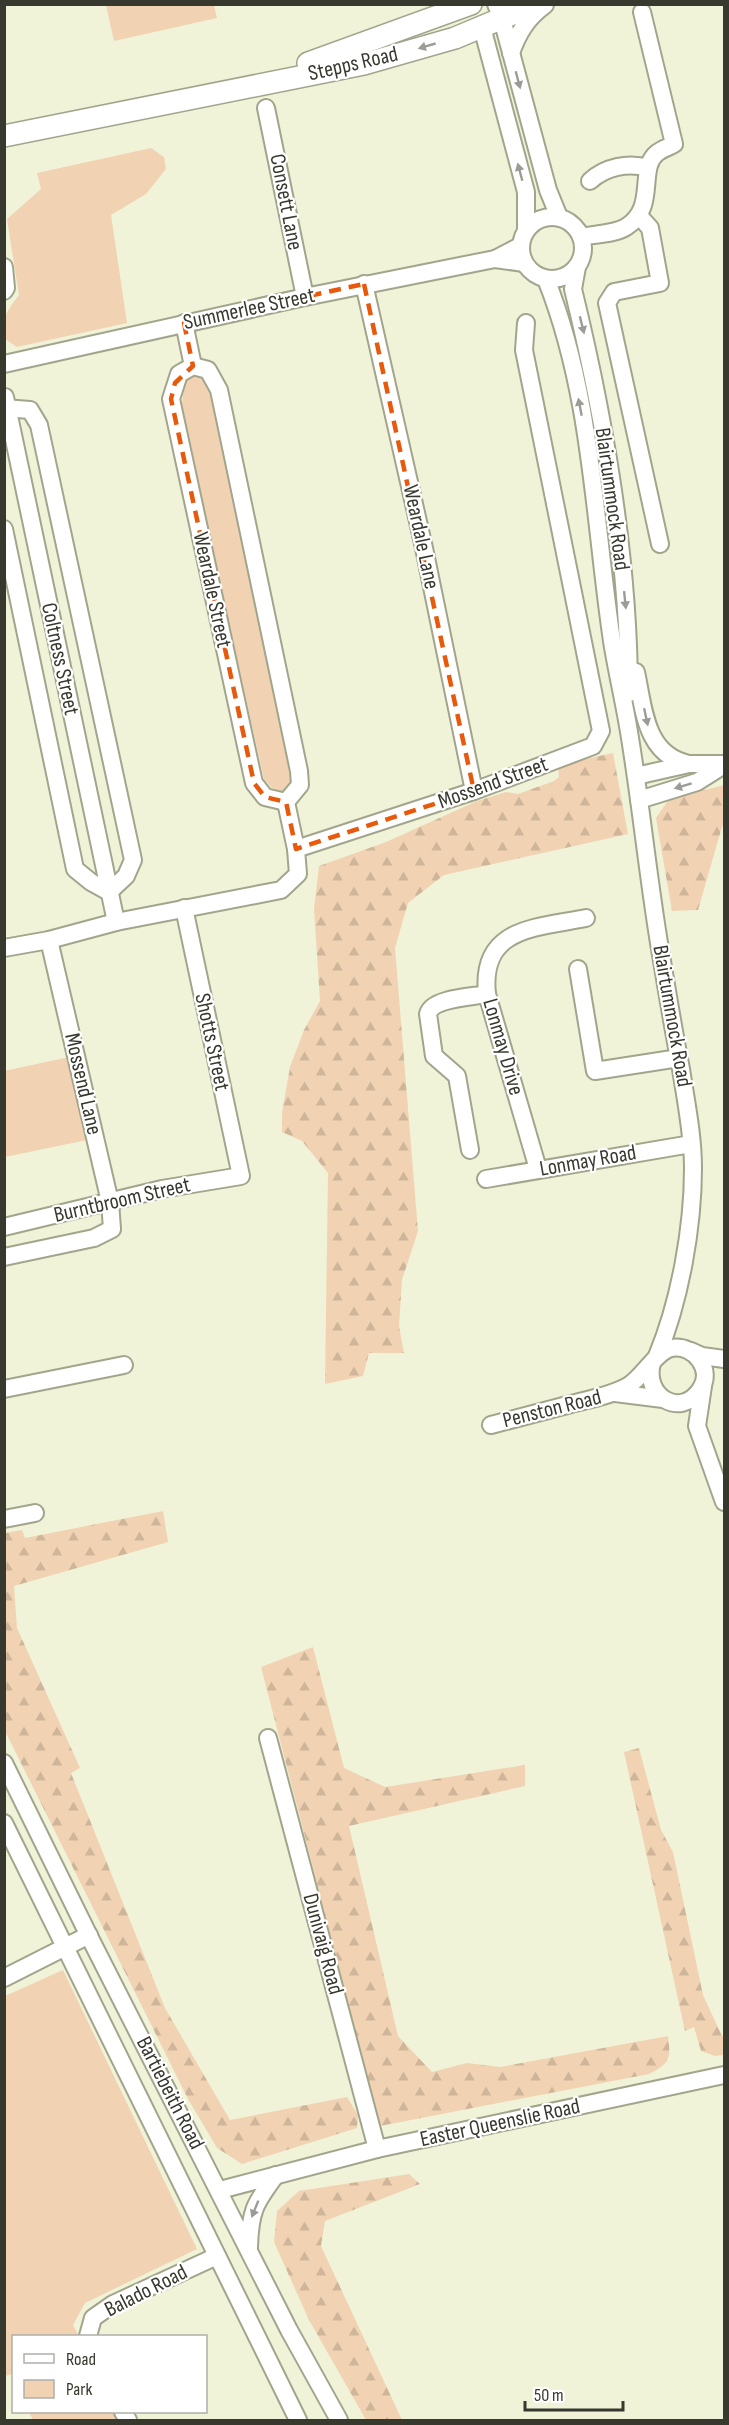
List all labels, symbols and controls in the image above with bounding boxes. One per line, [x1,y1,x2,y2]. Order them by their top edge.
street label: Stepps Road [306,41,400,87]
one-way arrow [418,42,436,51]
one-way arrow [514,72,523,90]
street label: Consett Lane [263,152,309,252]
one-way arrow [515,162,525,181]
street label: Summerlee Street [181,282,317,336]
one-way arrow [577,315,587,334]
one-way arrow [575,397,584,416]
street label: Blairtummock Road [589,426,635,572]
street label: Weardale Lane [397,482,445,592]
street label: Weardale Street [187,530,238,651]
one-way arrow [620,591,630,610]
street label: Coltness Street [35,600,85,718]
one-way arrow [642,707,651,726]
street label: Mossend Street [434,751,552,815]
one-way arrow [674,782,692,791]
street label: Blairtummock Road [646,943,698,1089]
street label: Shotts Street [189,991,236,1094]
street label: Lonmay Drive [476,996,530,1098]
street label: Mossend Lane [58,1031,108,1137]
street label: Lonmay Road [538,1139,638,1183]
street label: Burntbroom Street [51,1171,193,1229]
street label: Penston Road [500,1384,604,1434]
street label: Dunivaig Road [297,1891,349,1997]
street label: Bartiebeith Road [130,2032,210,2154]
street label: Easter Queenslie Road [417,2093,583,2153]
one-way arrow [250,2201,260,2219]
street label: Balado Road [100,2259,192,2323]
legend [12,2335,207,2413]
text: Road [66,2349,96,2370]
scale bar [525,2374,622,2412]
text: Park [66,2379,92,2400]
text: 50 m [534,2385,564,2406]

